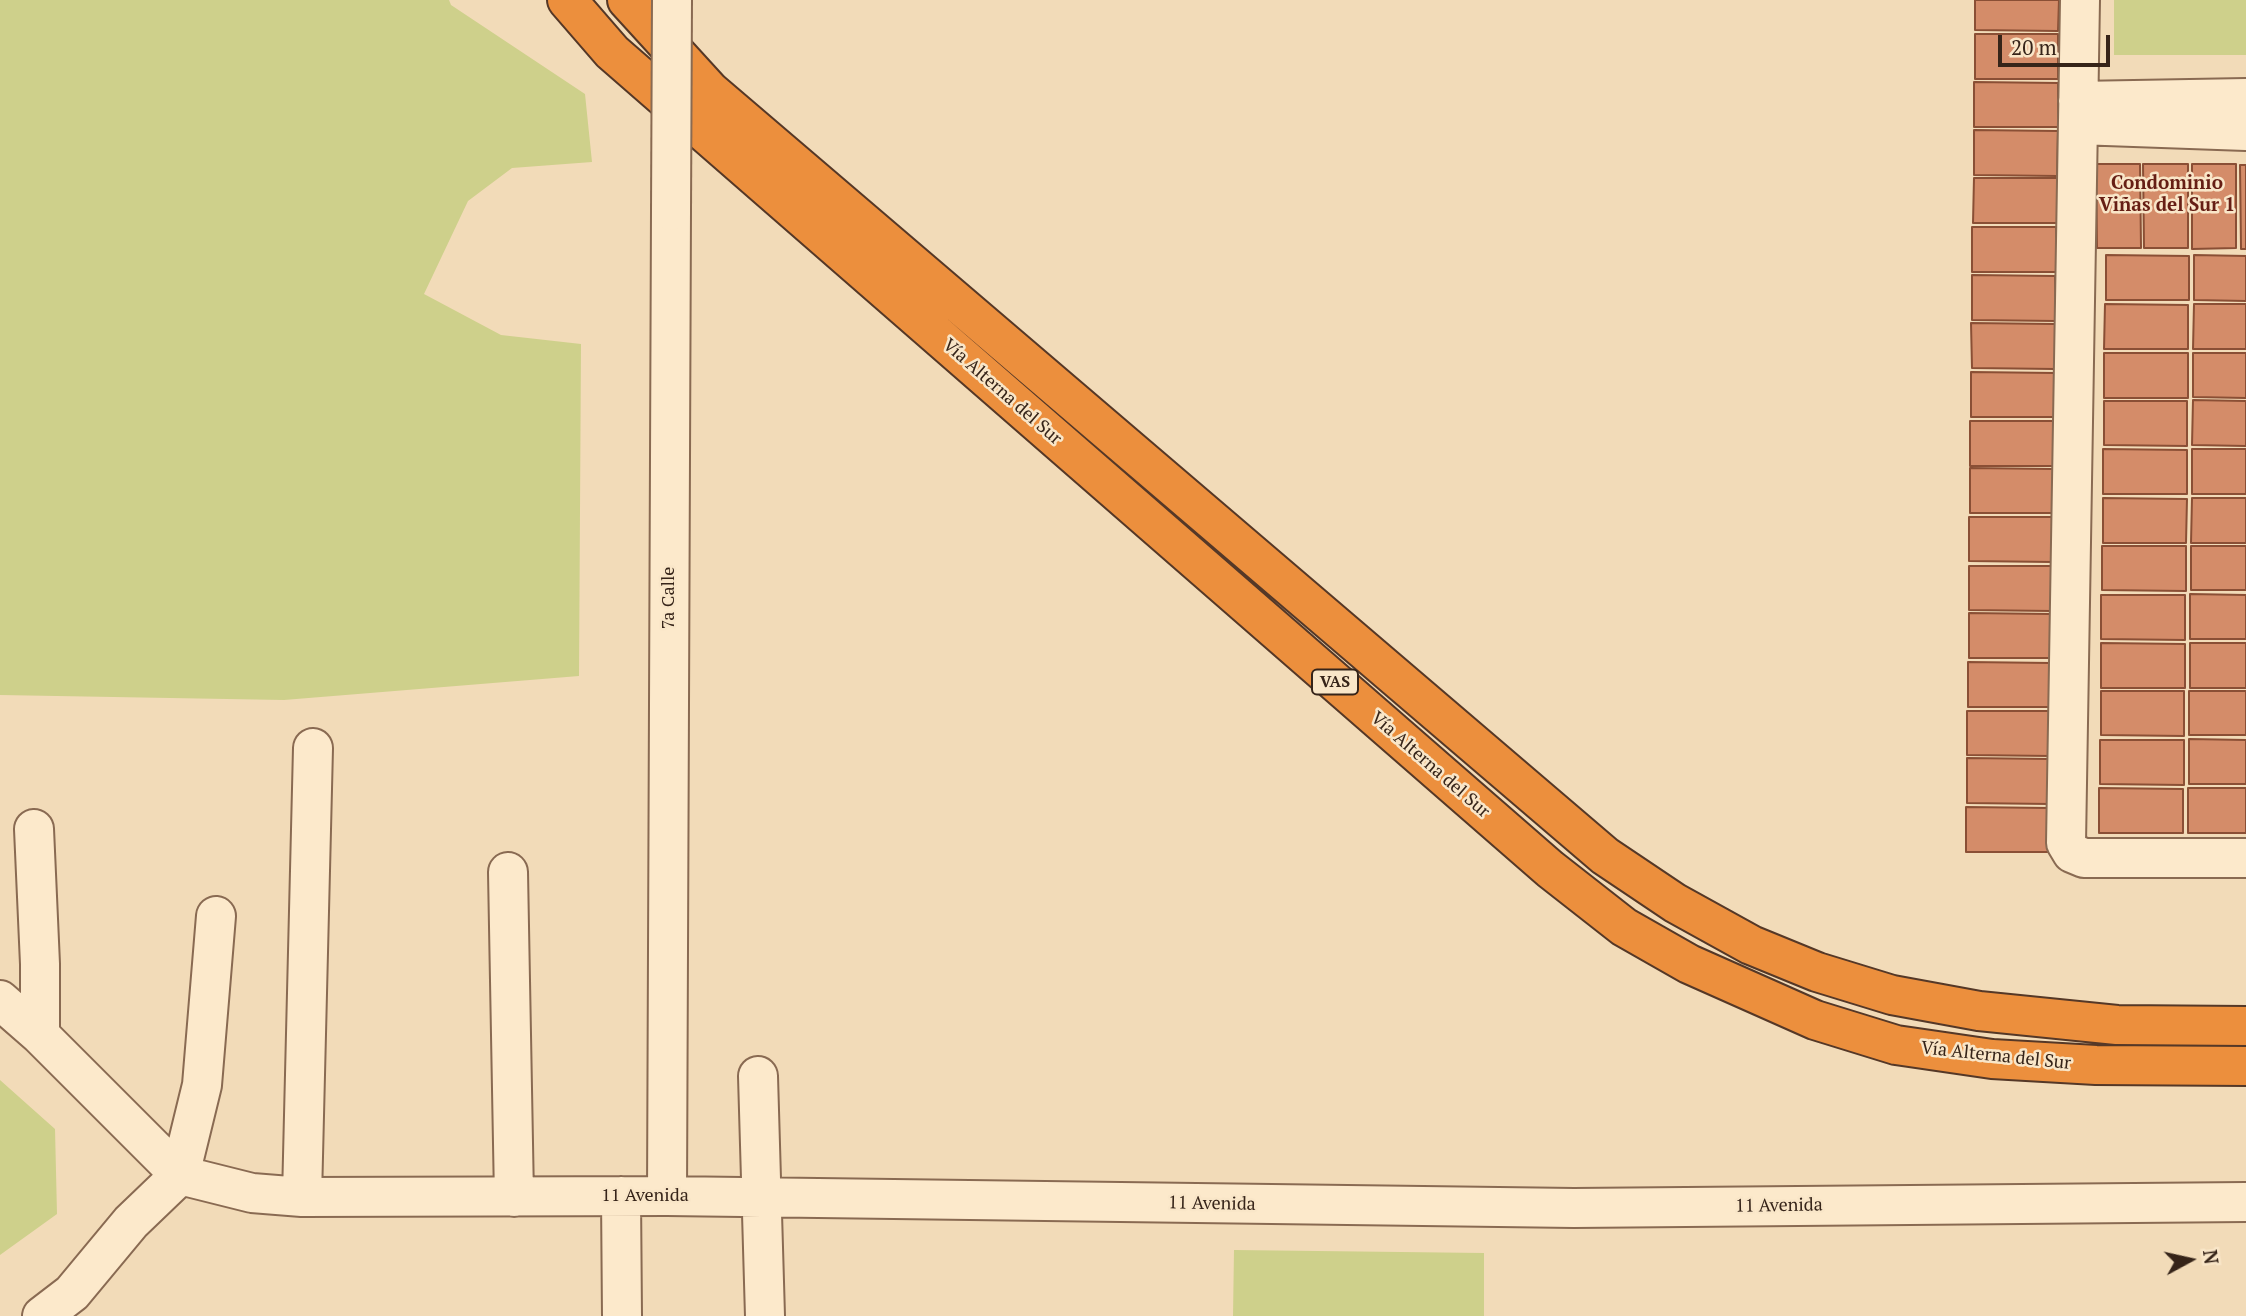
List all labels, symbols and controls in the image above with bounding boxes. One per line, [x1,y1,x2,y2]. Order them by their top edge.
scale bar [2001,21,2113,65]
text: 20 m [2011,33,2057,61]
district label: Condominio Viñas del Sur 1 [2099,173,2235,217]
street label: Vía Alterna del Sur [938,334,1066,450]
street label: 7a Calle [658,567,680,629]
road number: VAS [1312,670,1358,694]
street label: Vía Alterna del Sur [1366,707,1494,823]
street label: Vía Alterna del Sur [1920,1037,2072,1075]
street label: 11 Avenida [601,1185,689,1207]
street label: 11 Avenida [1168,1192,1256,1216]
street label: 11 Avenida [1735,1194,1823,1218]
north arrow [2155,1225,2225,1295]
text: N [2198,1248,2225,1266]

